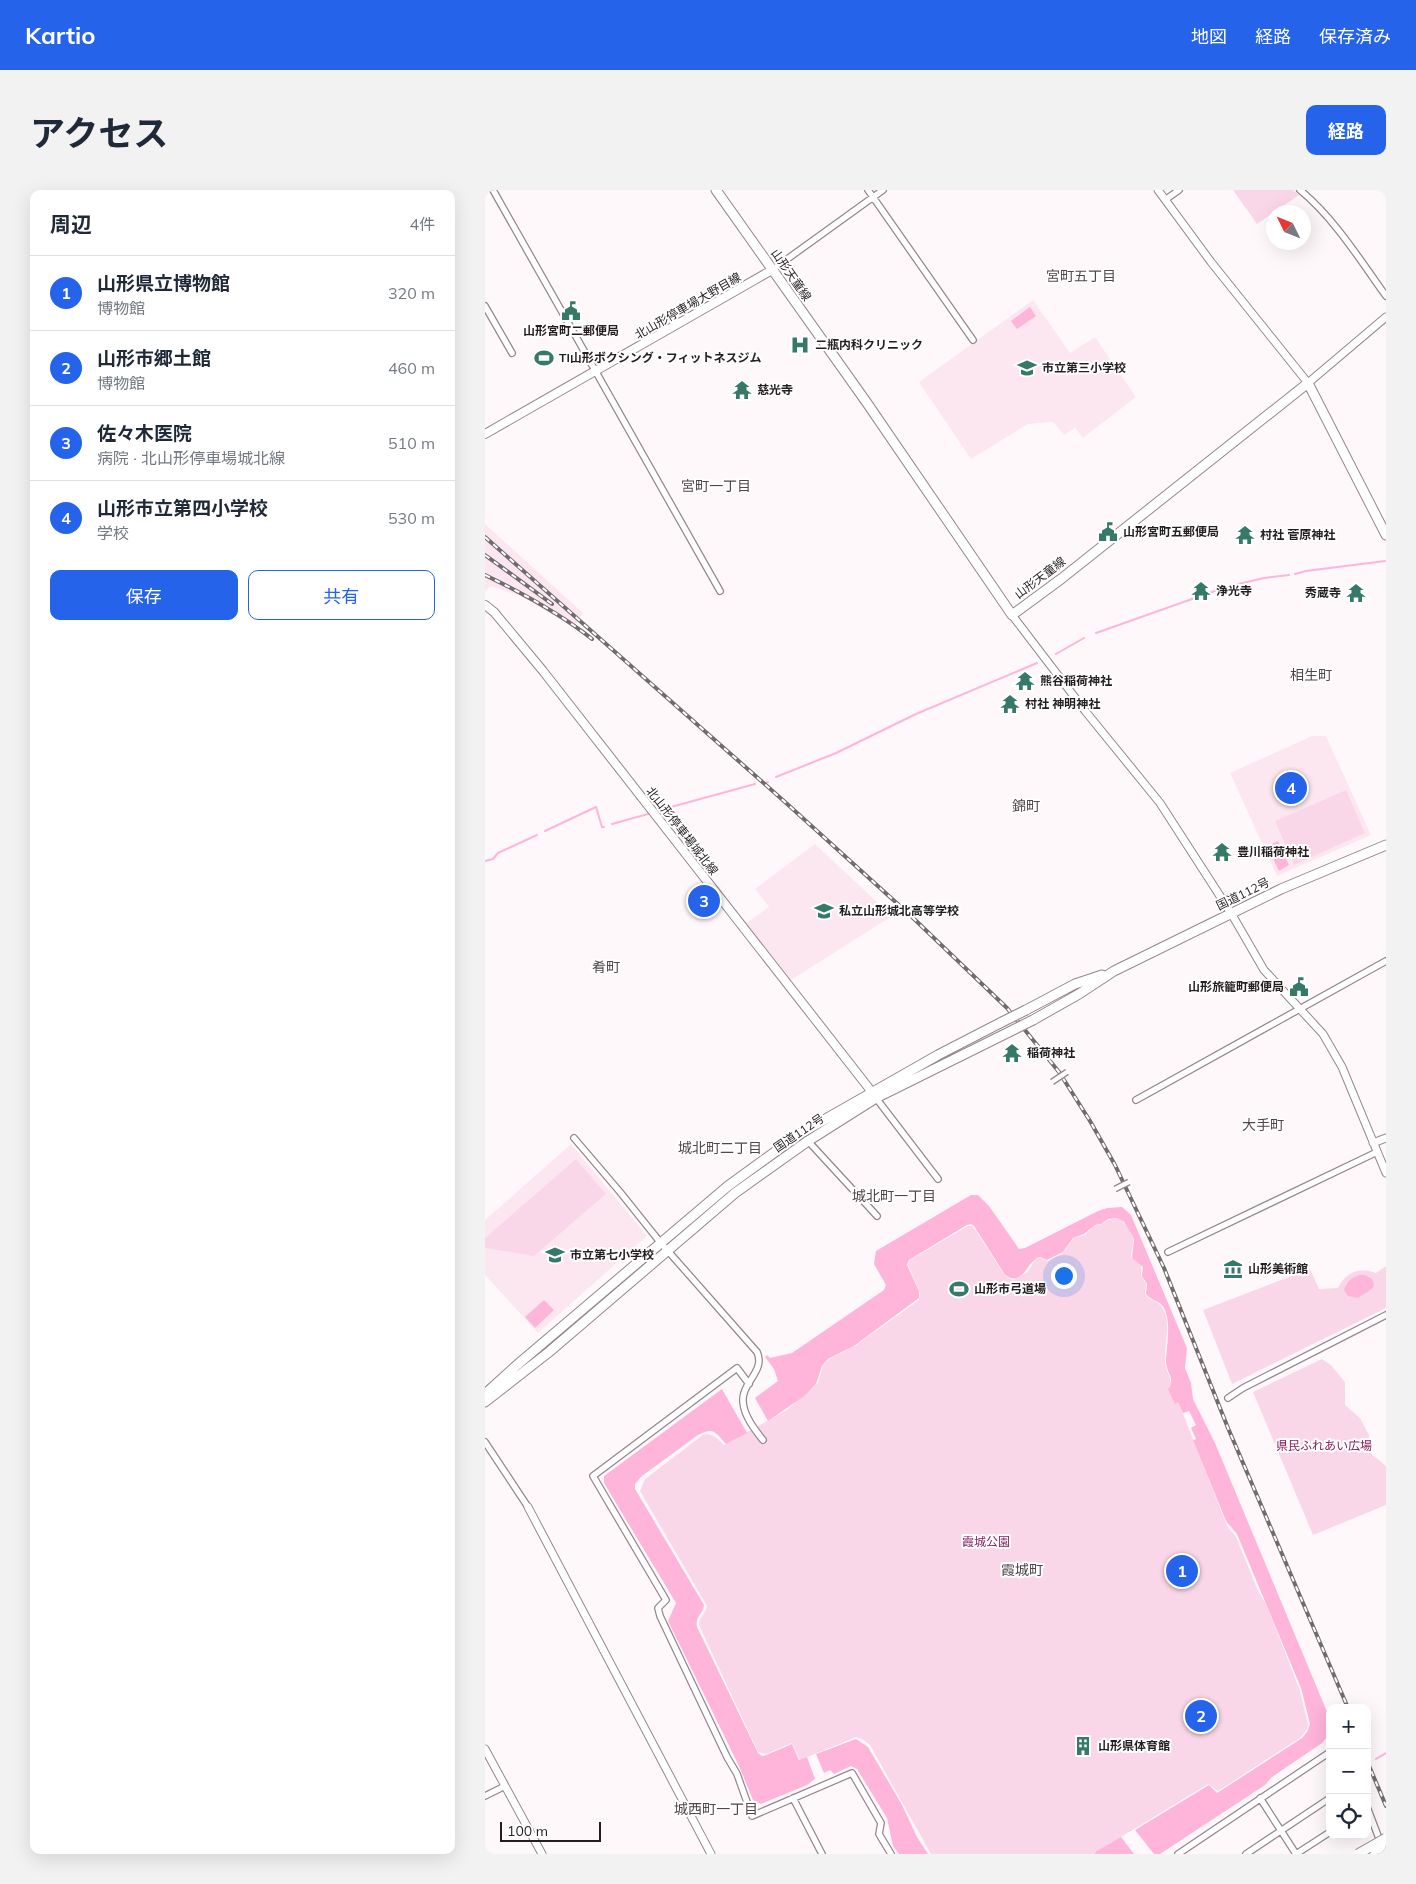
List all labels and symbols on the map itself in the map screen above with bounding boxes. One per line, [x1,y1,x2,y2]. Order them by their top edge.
north arrow [1266,205,1311,250]
street label: 山形天童線 [768,246,815,304]
district label: 宮町五丁目 [1046,267,1116,285]
street label: 北山形停車場大野目線 [632,269,743,342]
public building icon: 山形宮町二郵便局 [560,300,582,322]
place label: 山形宮町二郵便局 [523,323,619,338]
hospital icon: 二瓶内科クリニック [789,334,811,356]
place label: 二瓶内科クリニック [815,337,923,352]
sports icon: TI山形ボクシング・フィットネスジム [533,347,555,369]
place label: TI山形ボクシング・フィットネスジム [559,350,762,365]
school or university icon: 市立第三小学校 [1016,357,1038,379]
place label: 市立第三小学校 [1042,360,1126,375]
temple icon: 慈光寺 [731,379,753,401]
place label: 慈光寺 [757,382,793,397]
district label: 宮町一丁目 [681,477,751,495]
public building icon: 山形宮町五郵便局 [1097,521,1119,543]
place label: 山形宮町五郵便局 [1123,524,1219,539]
temple icon: 村社 菅原神社 [1234,524,1256,546]
place label: 村社 菅原神社 [1260,527,1335,542]
street label: 山形天童線 [1011,554,1068,602]
temple icon: 浄光寺 [1190,580,1212,602]
temple icon: 秀蔵寺 [1345,582,1367,604]
place label: 浄光寺 [1216,583,1252,598]
place label: 秀蔵寺 [1305,585,1341,600]
district label: 相生町 [1290,666,1332,684]
temple icon: 熊谷稲荷神社 [1014,670,1036,692]
place label: 熊谷稲荷神社 [1040,673,1112,688]
temple icon: 村社 神明神社 [999,693,1021,715]
place label: 村社 神明神社 [1025,696,1100,711]
pin: 4 [1275,769,1307,807]
street label: 北山形停車場城北線 [643,784,722,878]
district label: 錦町 [1012,797,1040,815]
temple icon: 豊川稲荷神社 [1211,841,1233,863]
place label: 豊川稲荷神社 [1237,844,1309,859]
street label: 国道112号 [1214,874,1272,913]
pin: 3 [688,882,720,920]
school or university icon: 私立山形城北高等学校 [813,900,835,922]
place label: 私立山形城北高等学校 [839,903,959,918]
district label: 肴町 [592,958,620,976]
public building icon: 山形旅籠町郵便局 [1288,976,1310,998]
place label: 山形旅籠町郵便局 [1188,979,1284,994]
temple icon: 稲荷神社 [1001,1042,1023,1064]
place label: 稲荷神社 [1027,1045,1075,1060]
street label: 国道112号 [771,1110,827,1155]
district label: 大手町 [1242,1116,1284,1134]
district label: 城北町二丁目 [678,1139,762,1157]
district label: 城北町一丁目 [852,1187,936,1205]
school or university icon: 市立第七小学校 [544,1244,566,1266]
place label: 市立第七小学校 [570,1247,654,1262]
museum icon: 山形美術館 [1222,1258,1244,1280]
place label: 山形美術館 [1248,1261,1308,1276]
your location [1051,1263,1077,1289]
sports icon: 山形市弓道場 [948,1278,970,1300]
place label: 山形市弓道場 [974,1281,1046,1296]
park label: 県民ふれあい広場 [1276,1438,1372,1453]
park label: 霞城公園 [962,1534,1010,1549]
pin: 1 [1166,1552,1198,1590]
district label: 霞城町 [1001,1561,1043,1579]
pin: 2 [1185,1697,1217,1735]
building icon: 山形県体育館 [1072,1735,1094,1757]
place label: 山形県体育館 [1098,1738,1170,1753]
district label: 城西町一丁目 [674,1800,758,1818]
scale bar [500,1819,601,1842]

